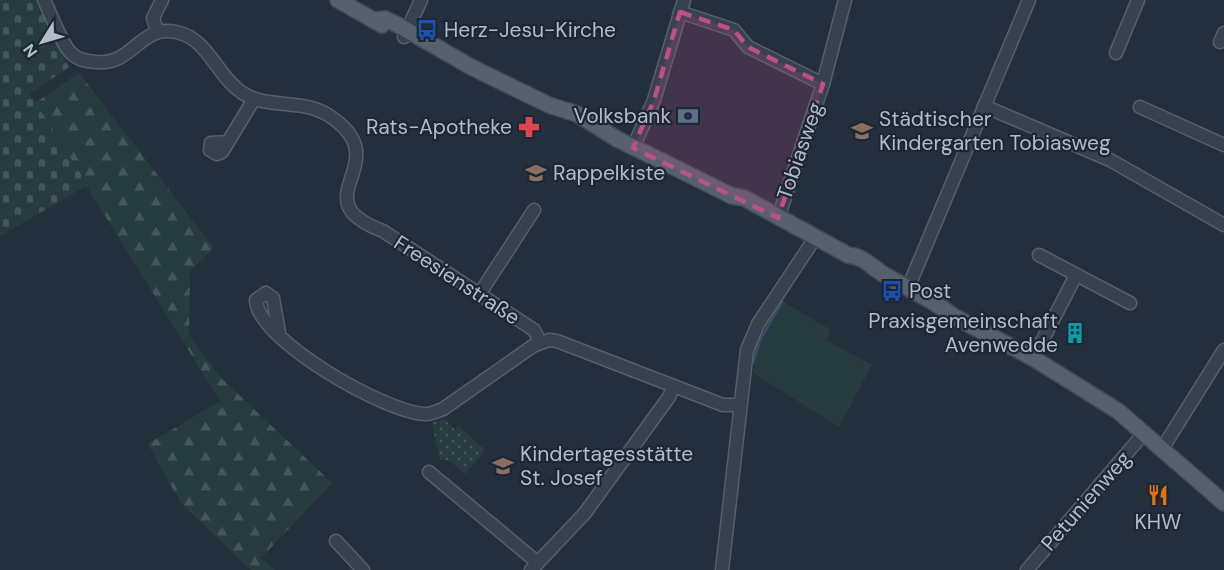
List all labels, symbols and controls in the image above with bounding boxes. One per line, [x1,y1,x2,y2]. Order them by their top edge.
north arrow [12,12,72,72]
place label: Herz-Jesu-Kirche [444,16,616,44]
bus stop icon: Herz-Jesu-Kirche [415,18,439,42]
text: N [19,40,42,62]
street label: Tobiasweg [770,98,830,203]
place label: Volksbank [573,102,671,130]
bank icon: Volksbank [676,104,700,128]
place label: Städtischer Kindergarten Tobiasweg [879,105,1111,157]
place label: Rats-Apotheke [366,113,512,141]
pharmacy icon: Rats-Apotheke [517,115,541,139]
school or university icon: Städtischer Kindergarten Tobiasweg [850,119,874,143]
place label: Rappelkiste [553,159,665,187]
school or university icon: Rappelkiste [524,161,548,185]
street label: Freesienstraße [389,229,526,331]
place label: Post [909,277,951,305]
bus stop icon: Post [880,279,904,303]
place label: Praxisgemeinschaft Avenwedde [868,307,1058,359]
building icon: Praxisgemeinschaft Avenwedde [1063,321,1087,345]
place label: Kindertagesstätte St. Josef [520,440,693,492]
street label: Petunienweg [1035,445,1137,557]
school or university icon: Kindertagesstätte St. Josef [491,454,515,478]
restaurant icon: KHW [1146,483,1170,507]
place label: KHW [1135,508,1181,536]

